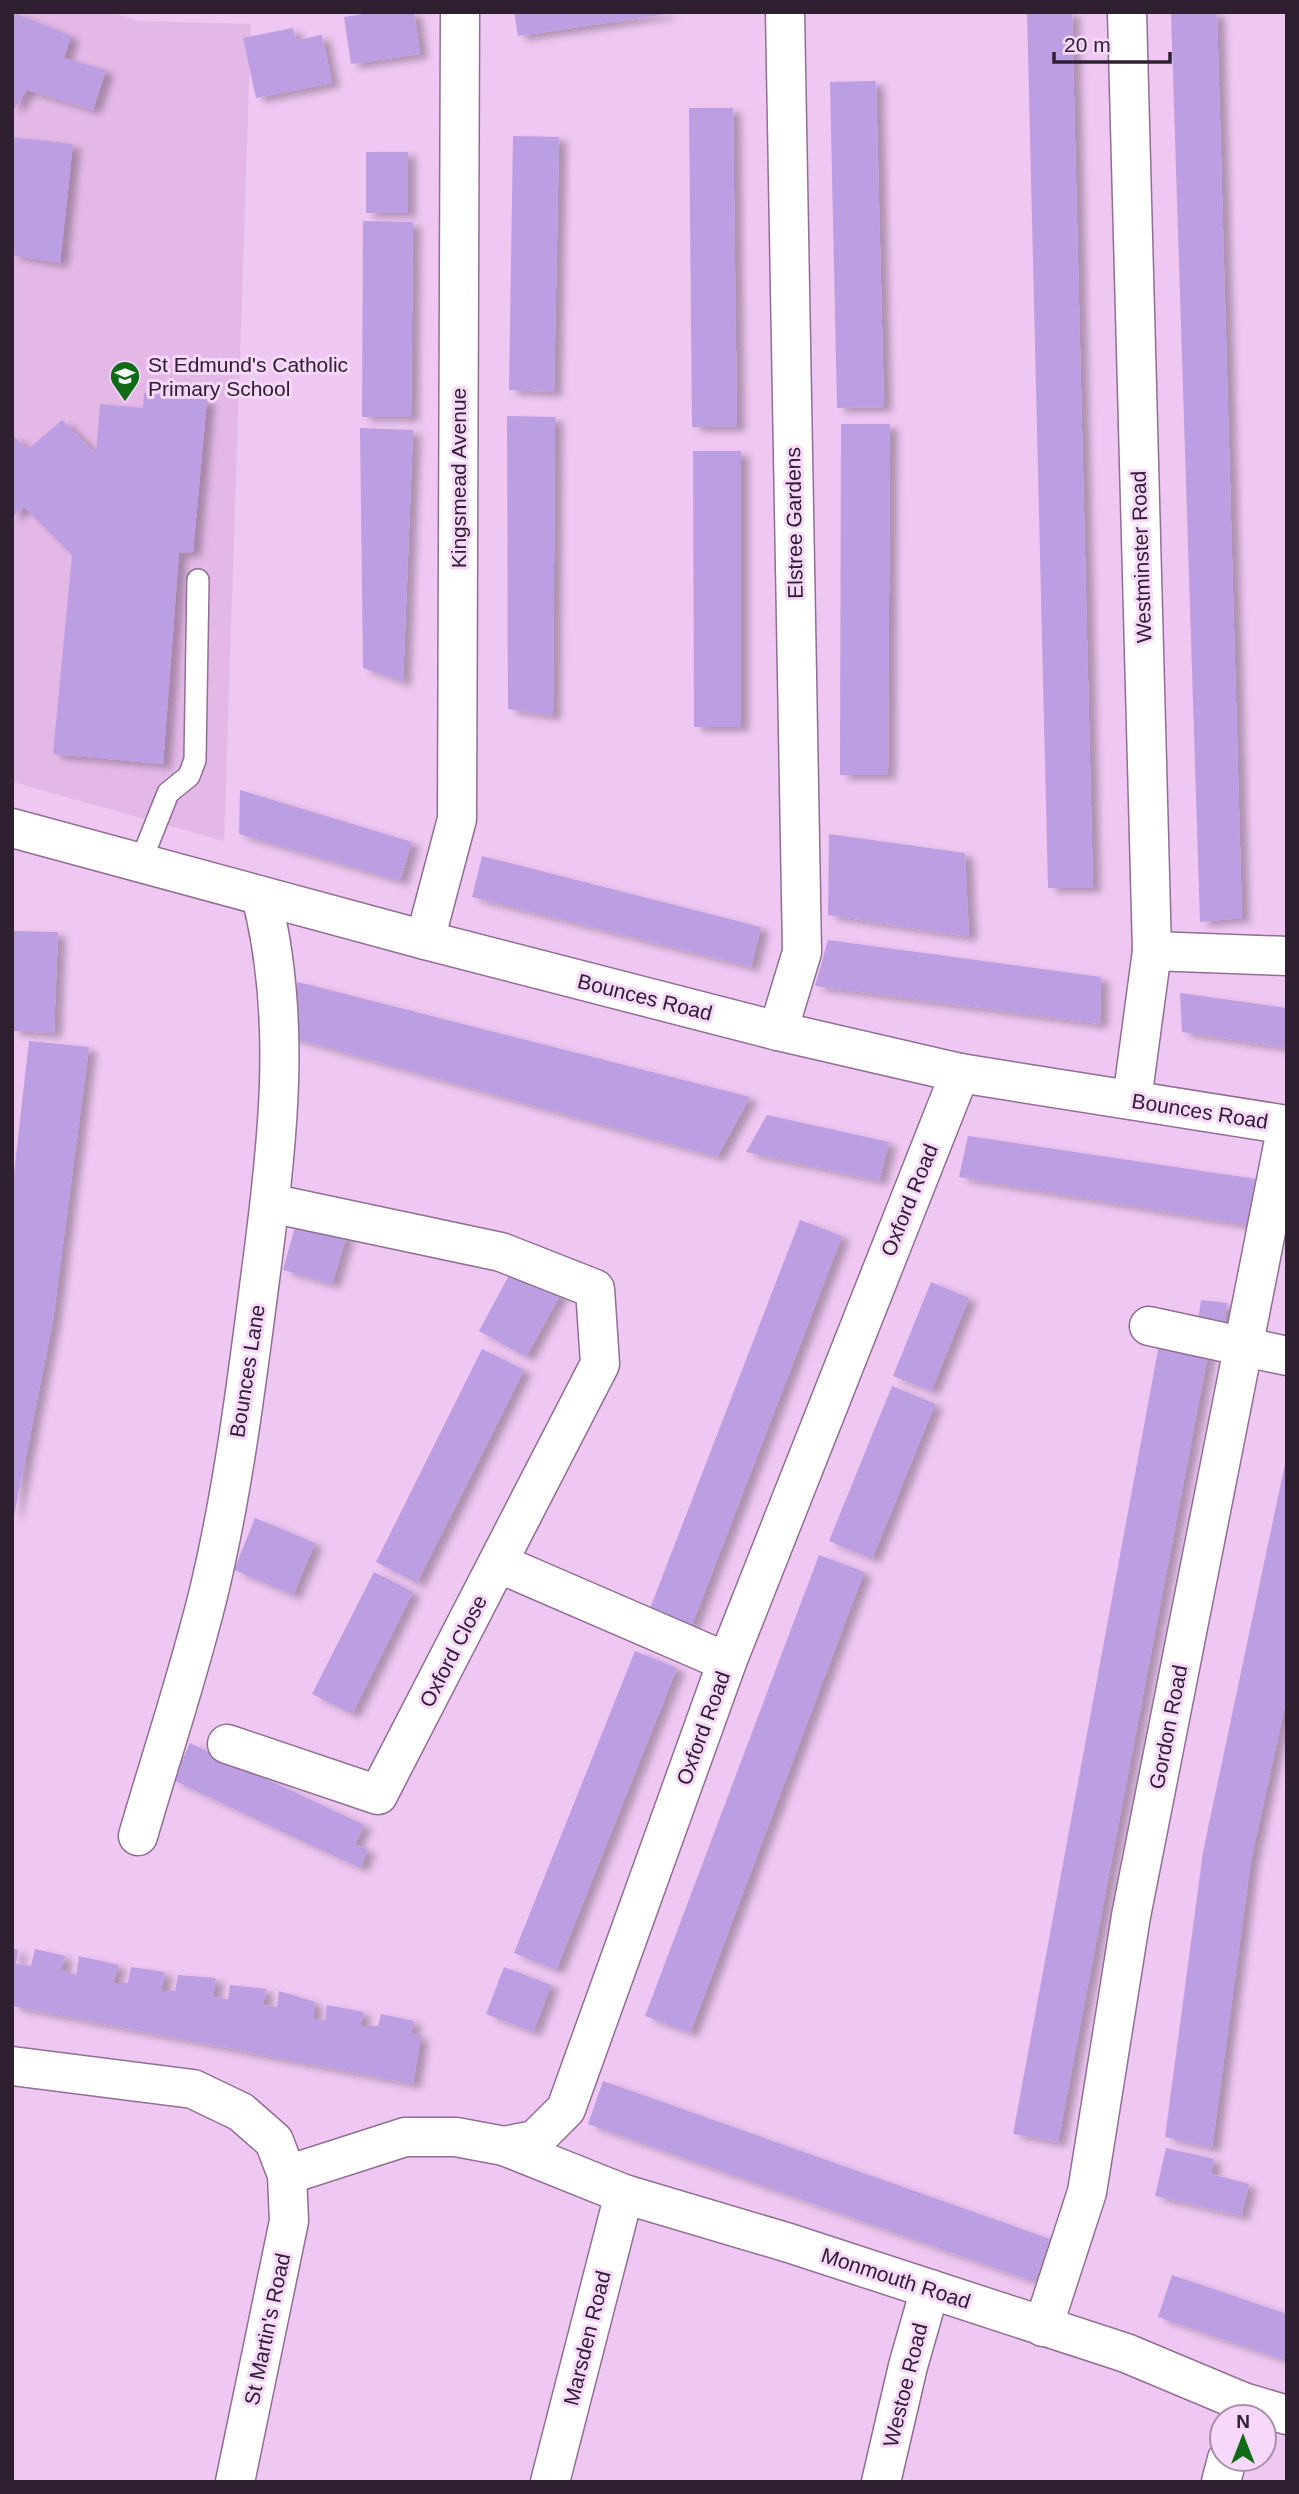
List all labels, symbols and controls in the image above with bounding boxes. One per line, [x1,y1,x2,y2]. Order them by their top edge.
scale bar [1054,21,1170,65]
text: 20 m [1064,33,1111,56]
place label: St Edmund's Catholic Primary School [148,353,348,400]
school or university icon: St Edmund's Catholic Primary School [108,359,142,403]
street label: Kingsmead Avenue [447,388,470,568]
street label: Elstree Gardens [781,447,807,599]
street label: Westminster Road [1126,470,1156,644]
street label: Bounces Road [575,969,715,1025]
street label: Bounces Road [1130,1089,1270,1133]
street label: Oxford Road [876,1140,942,1260]
street label: Bounces Lane [225,1303,269,1439]
street label: Oxford Close [415,1591,491,1711]
street label: Gordon Road [1145,1663,1191,1791]
street label: Oxford Road [672,1668,734,1788]
street label: Monmouth Road [819,2243,973,2313]
street label: St Martin's Road [240,2251,294,2407]
street label: Marsden Road [559,2268,615,2408]
street label: Westoe Road [878,2321,932,2449]
north arrow [1208,2403,1278,2473]
text: N [1236,2411,1250,2432]

